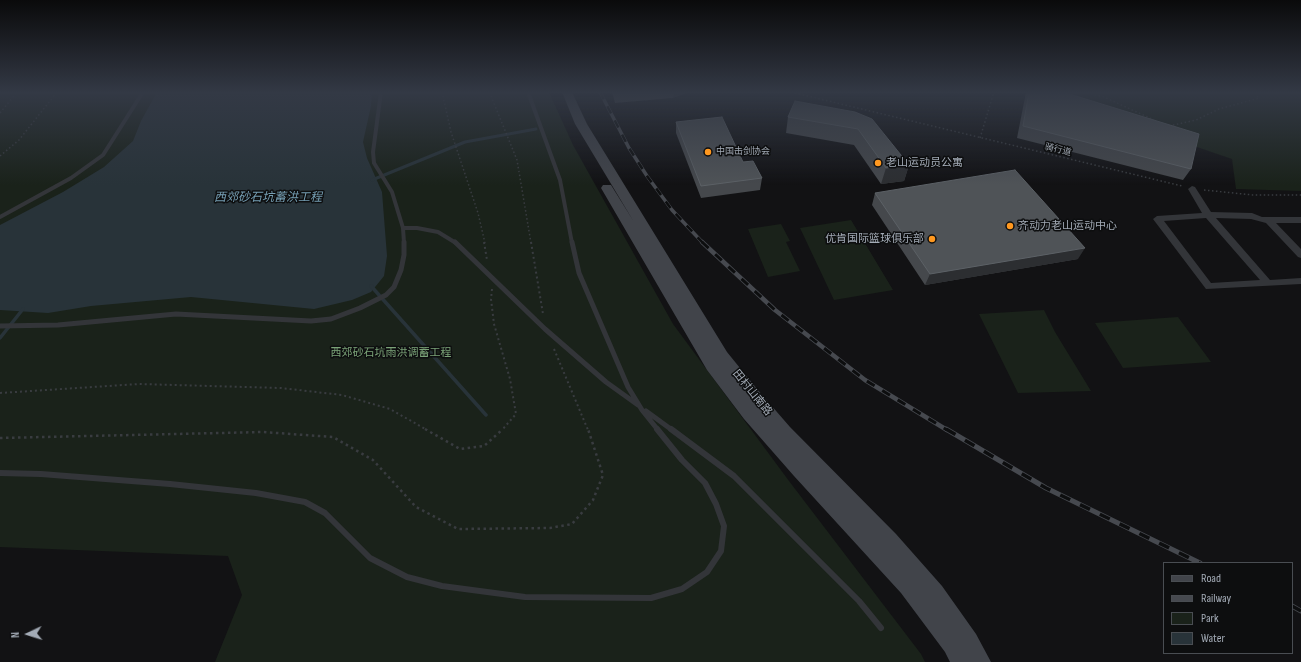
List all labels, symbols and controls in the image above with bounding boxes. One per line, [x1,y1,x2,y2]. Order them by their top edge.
street label: 骑行道 [1044,141,1072,159]
marker: 中国击剑协会 [703,147,713,157]
place label: 中国击剑协会 [716,147,770,157]
place label: 老山运动员公寓 [886,156,963,170]
marker: 老山运动员公寓 [873,158,883,168]
water label: 西郊砂石坑蓄洪工程 [214,191,322,205]
place label: 齐动力老山运动中心 [1018,219,1117,233]
marker: 齐动力老山运动中心 [1005,221,1015,231]
place label: 优肯国际篮球俱乐部 [825,232,924,246]
marker: 优肯国际篮球俱乐部 [927,234,937,244]
park label: 西郊砂石坑雨洪调蓄工程 [331,346,451,360]
street label: 田村山南路 [730,367,774,419]
legend [1163,562,1293,654]
text: Road [1201,571,1221,586]
text: Railway [1201,591,1231,606]
text: Park [1201,611,1219,626]
north arrow [8,614,48,654]
text: N [9,631,22,638]
text: Water [1201,631,1225,646]

